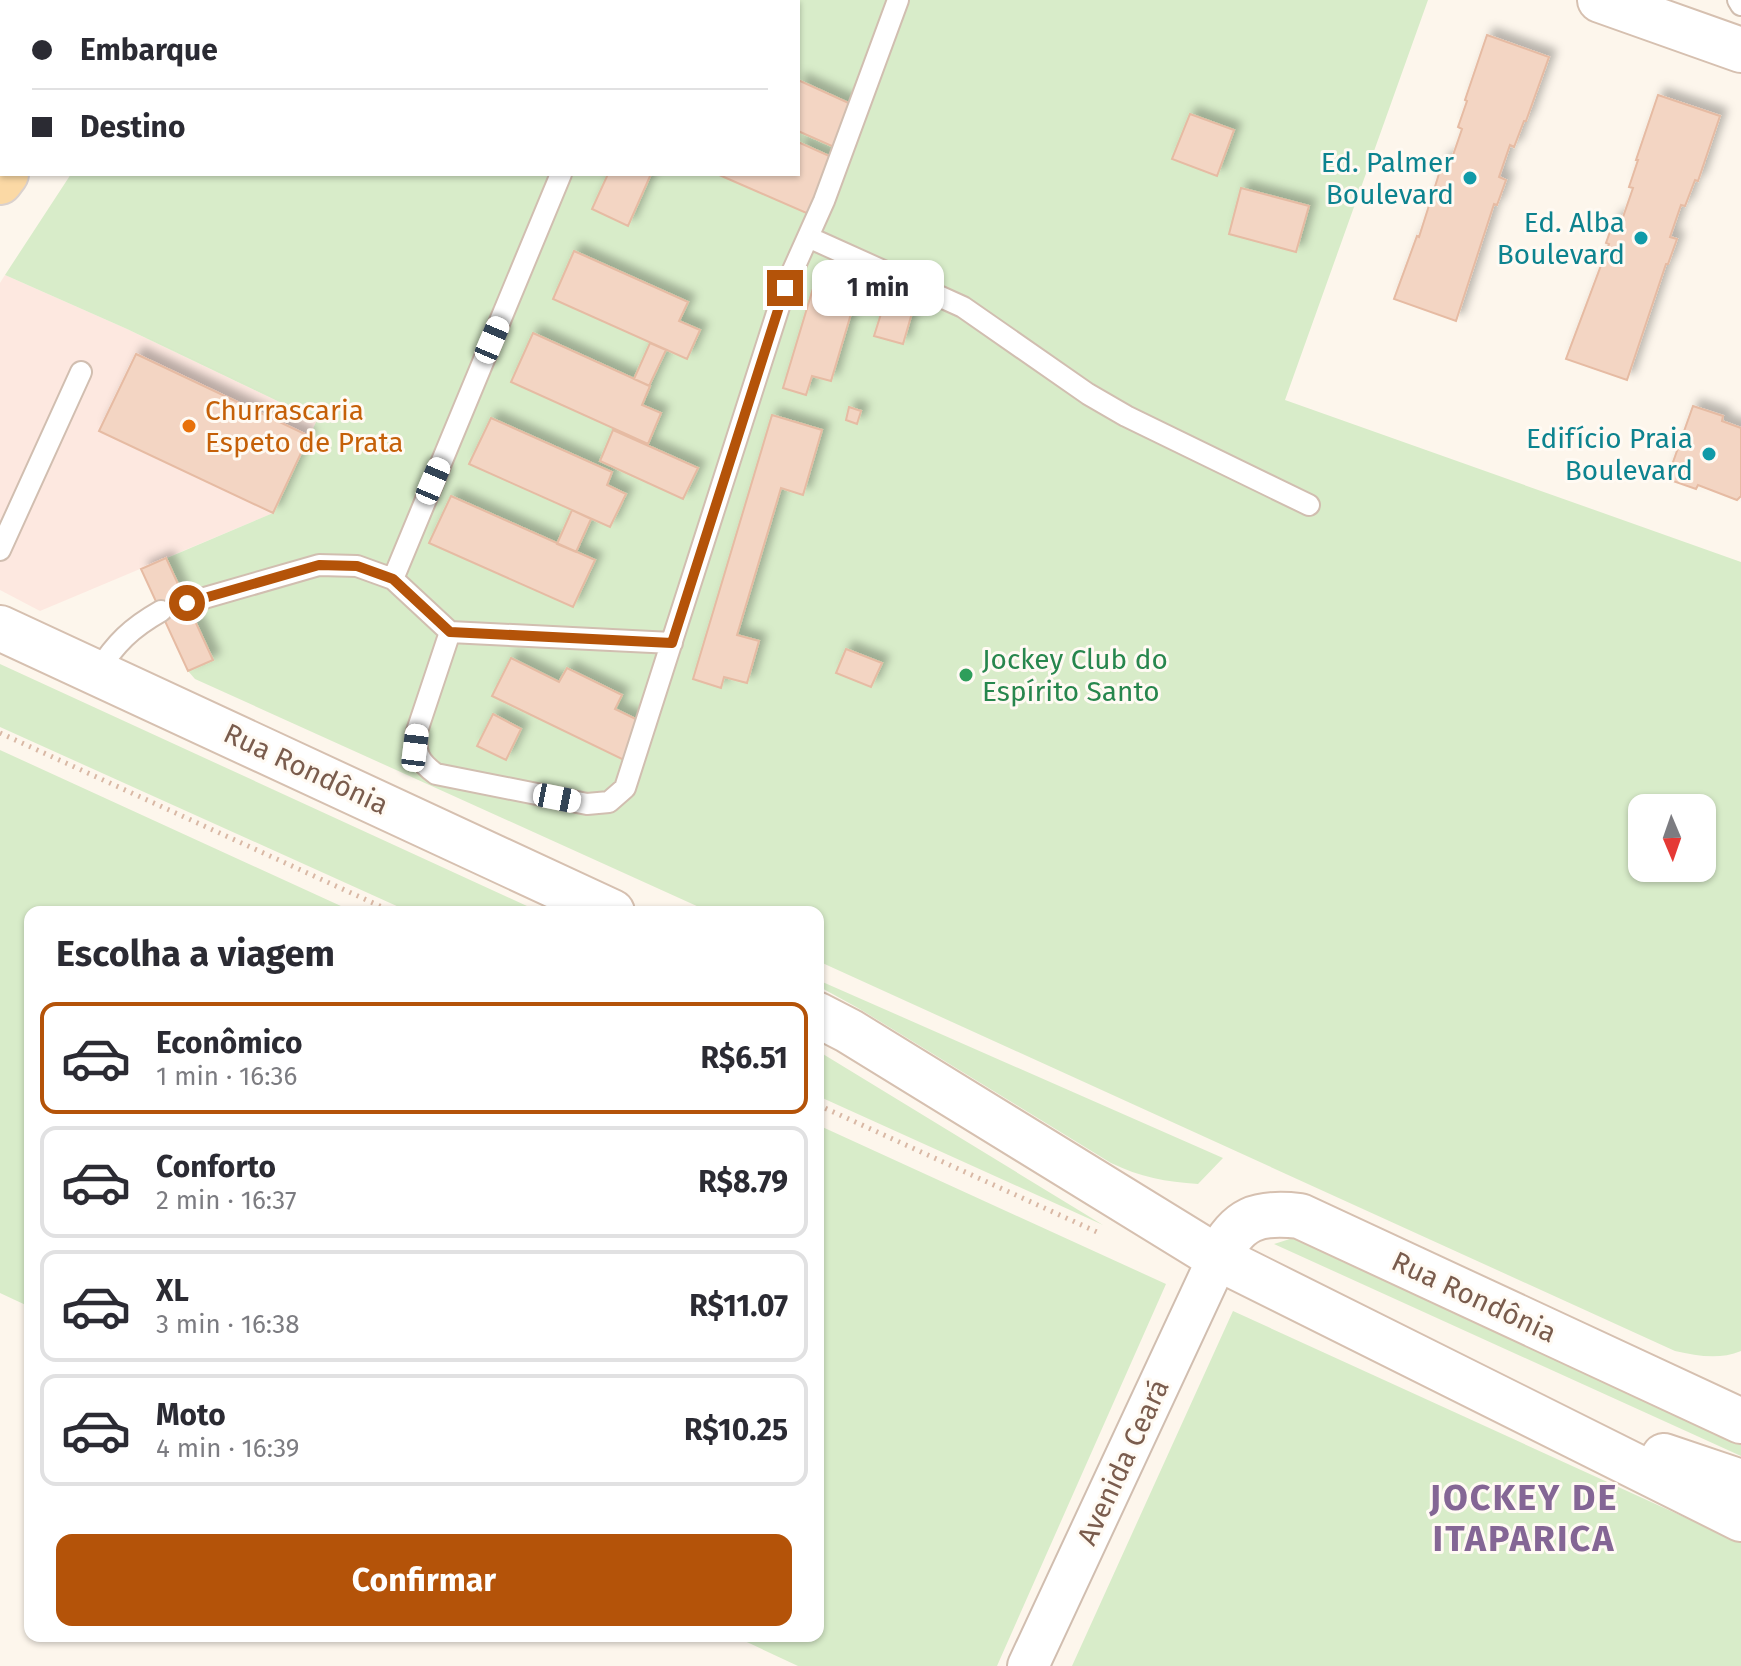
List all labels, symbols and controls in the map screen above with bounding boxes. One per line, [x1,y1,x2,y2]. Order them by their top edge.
text: Embarque [80,32,218,68]
text: Destino [80,109,185,145]
place label: Ed. Palmer Boulevard [1321,146,1454,211]
marker: Ed. Palmer Boulevard [1461,169,1479,187]
place label: Ed. Alba Boulevard [1497,206,1625,271]
marker: Ed. Alba Boulevard [1632,229,1650,247]
callout: 1 min [813,260,945,316]
route end [767,270,803,306]
text: 1 min [847,272,909,303]
car [472,313,512,367]
place label: Churrascaria Espeto de Prata [205,394,404,459]
marker: Churrascaria Espeto de Prata [180,417,198,435]
place label: Edifício Praia Boulevard [1526,422,1693,487]
marker: Edifício Praia Boulevard [1700,445,1718,463]
car [413,454,453,508]
route start [169,585,205,621]
place label: Jockey Club do Espírito Santo [982,643,1168,708]
marker: Jockey Club do Espírito Santo [957,666,975,684]
street label: Rua Rondônia [218,716,394,822]
car [400,723,430,773]
car [531,782,583,814]
north arrow [1628,794,1716,882]
map controls [1628,794,1716,882]
text: Escolha a viagem [56,932,335,976]
icon: car [60,1022,132,1094]
text: Econômico [156,1025,302,1061]
text: R$6.51 [701,1040,788,1076]
text: 1 min · 16:36 [156,1061,297,1092]
icon: car [60,1146,132,1218]
text: Conforto [156,1149,276,1185]
text: R$8.79 [698,1164,788,1200]
text: 2 min · 16:37 [156,1185,297,1216]
street label: Rua Rondônia [1386,1244,1562,1350]
icon: car [60,1270,132,1342]
text: XL [156,1273,189,1309]
text: R$11.07 [689,1288,788,1324]
text: 3 min · 16:38 [156,1309,300,1340]
street label: Avenida Ceará [1070,1374,1176,1550]
icon: car [60,1394,132,1466]
text: Moto [156,1397,226,1433]
text: R$10.25 [684,1412,788,1448]
text: 4 min · 16:39 [156,1433,300,1464]
district label: JOCKEY DE ITAPARICA [1429,1476,1618,1561]
button: Confirmar [56,1534,792,1626]

